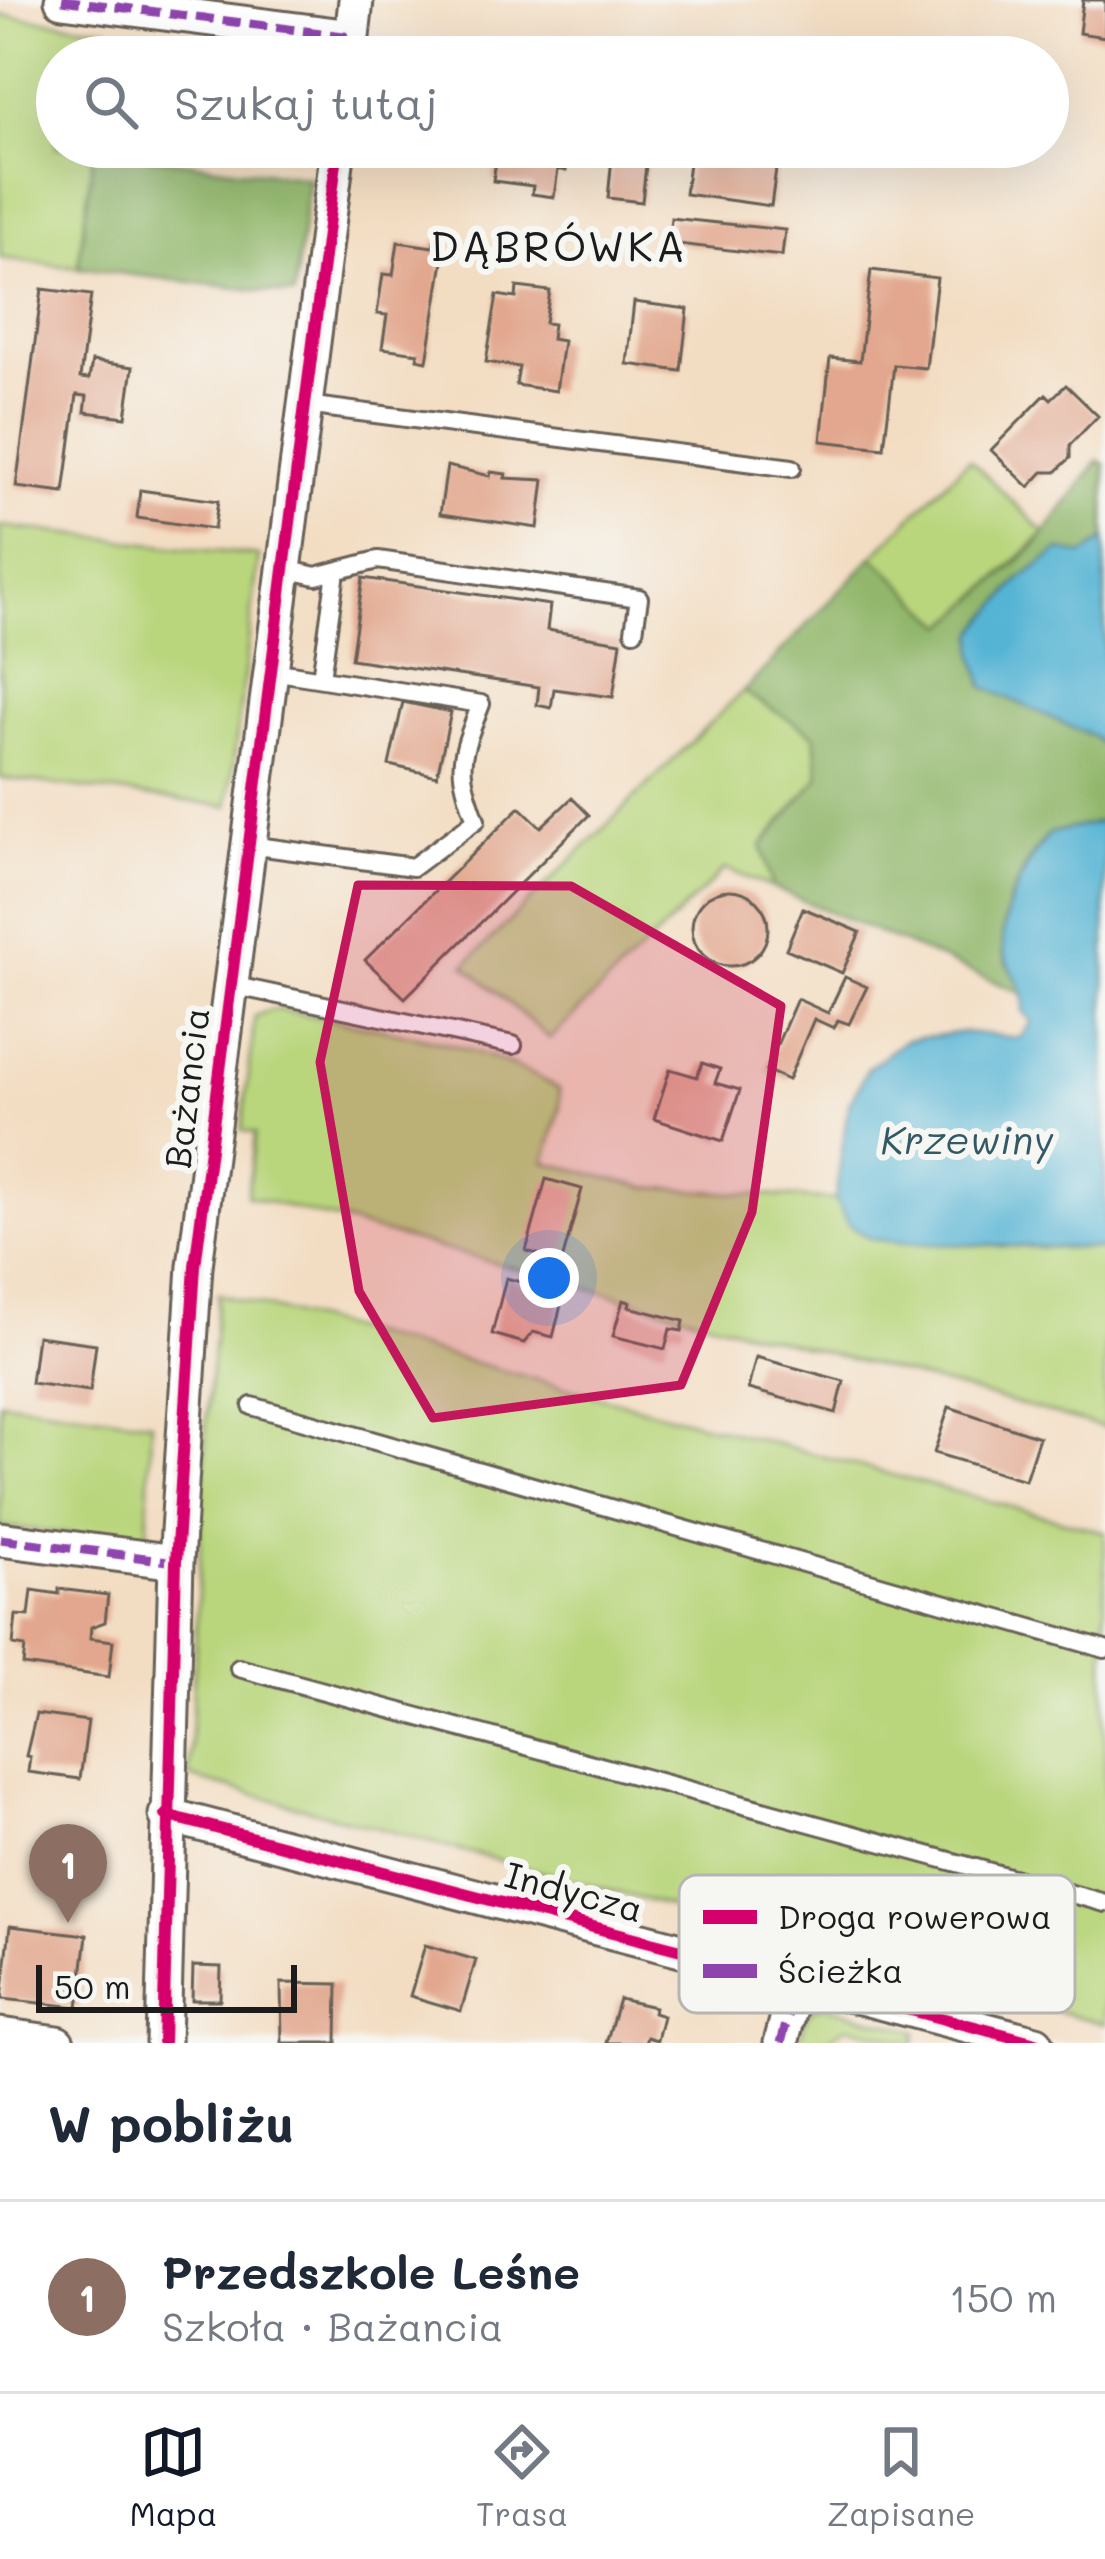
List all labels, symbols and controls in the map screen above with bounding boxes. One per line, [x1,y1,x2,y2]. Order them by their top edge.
search box [36,36,1069,168]
icon: search [78,69,144,135]
text: Szukaj tutaj [174,73,438,131]
district label: DĄBRÓWKA [430,218,688,273]
street label: Bażancia [152,1005,219,1171]
water label: Krzewiny [880,1113,1054,1164]
your location [519,1248,579,1308]
pin: 1 [29,1824,107,1923]
street label: Indycza [500,1850,649,1932]
legend [679,1875,1075,2013]
text: Droga rowerowa [778,1894,1052,1937]
text: Ścieżka [778,1948,903,1991]
scale bar [36,1959,297,2012]
text: 50 m [54,1964,130,2007]
text: W pobliżu [48,2088,294,2155]
text: Przedszkole Leśne [162,2242,580,2300]
text: 1 [78,2271,96,2322]
text: 150 m [949,2271,1057,2322]
text: Szkoła · Bażancia [162,2300,503,2351]
tab: Mapa [129,2419,217,2534]
tab: Trasa [476,2419,568,2534]
tab: Zapisane [827,2419,976,2534]

